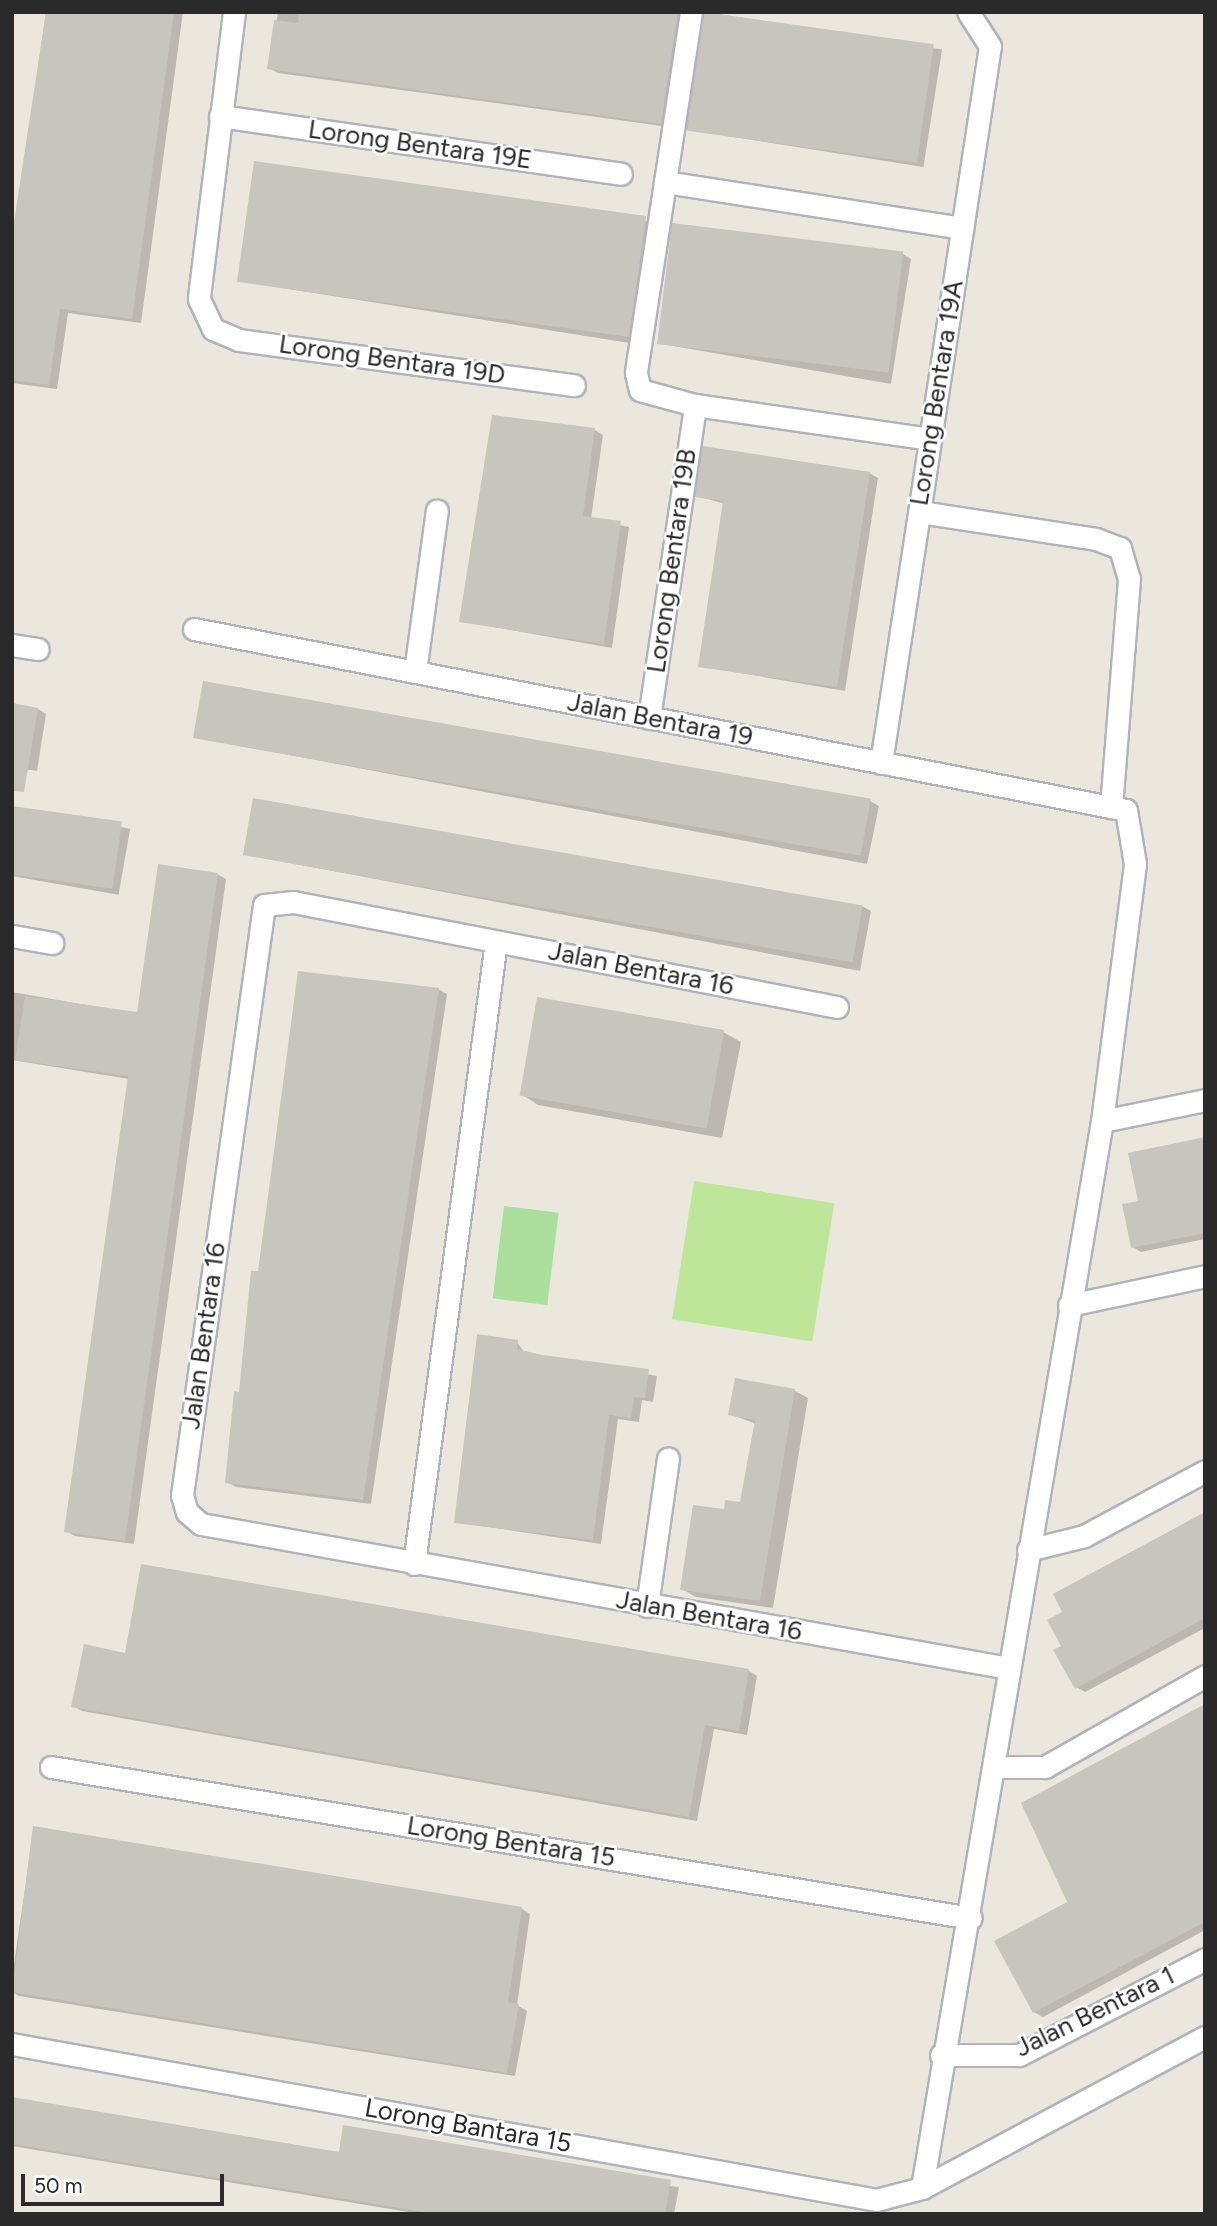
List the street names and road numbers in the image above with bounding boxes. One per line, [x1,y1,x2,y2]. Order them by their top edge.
street label: Lorong Bentara 19E [306,114,534,176]
street label: Lorong Bentara 19A [904,278,970,508]
street label: Lorong Bentara 19D [277,329,507,391]
street label: Lorong Bentara 19B [641,447,703,675]
street label: Jalan Bentara 19 [565,687,755,753]
street label: Jalan Bentara 16 [546,936,736,1002]
street label: Jalan Bentara 16 [175,1241,233,1431]
street label: Jalan Bentara 16 [614,1584,804,1648]
street label: Lorong Bentara 15 [405,1810,617,1874]
street label: Jalan Bentara 1 [1010,1960,1180,2064]
street label: Lorong Bantara 15 [362,2092,574,2160]

